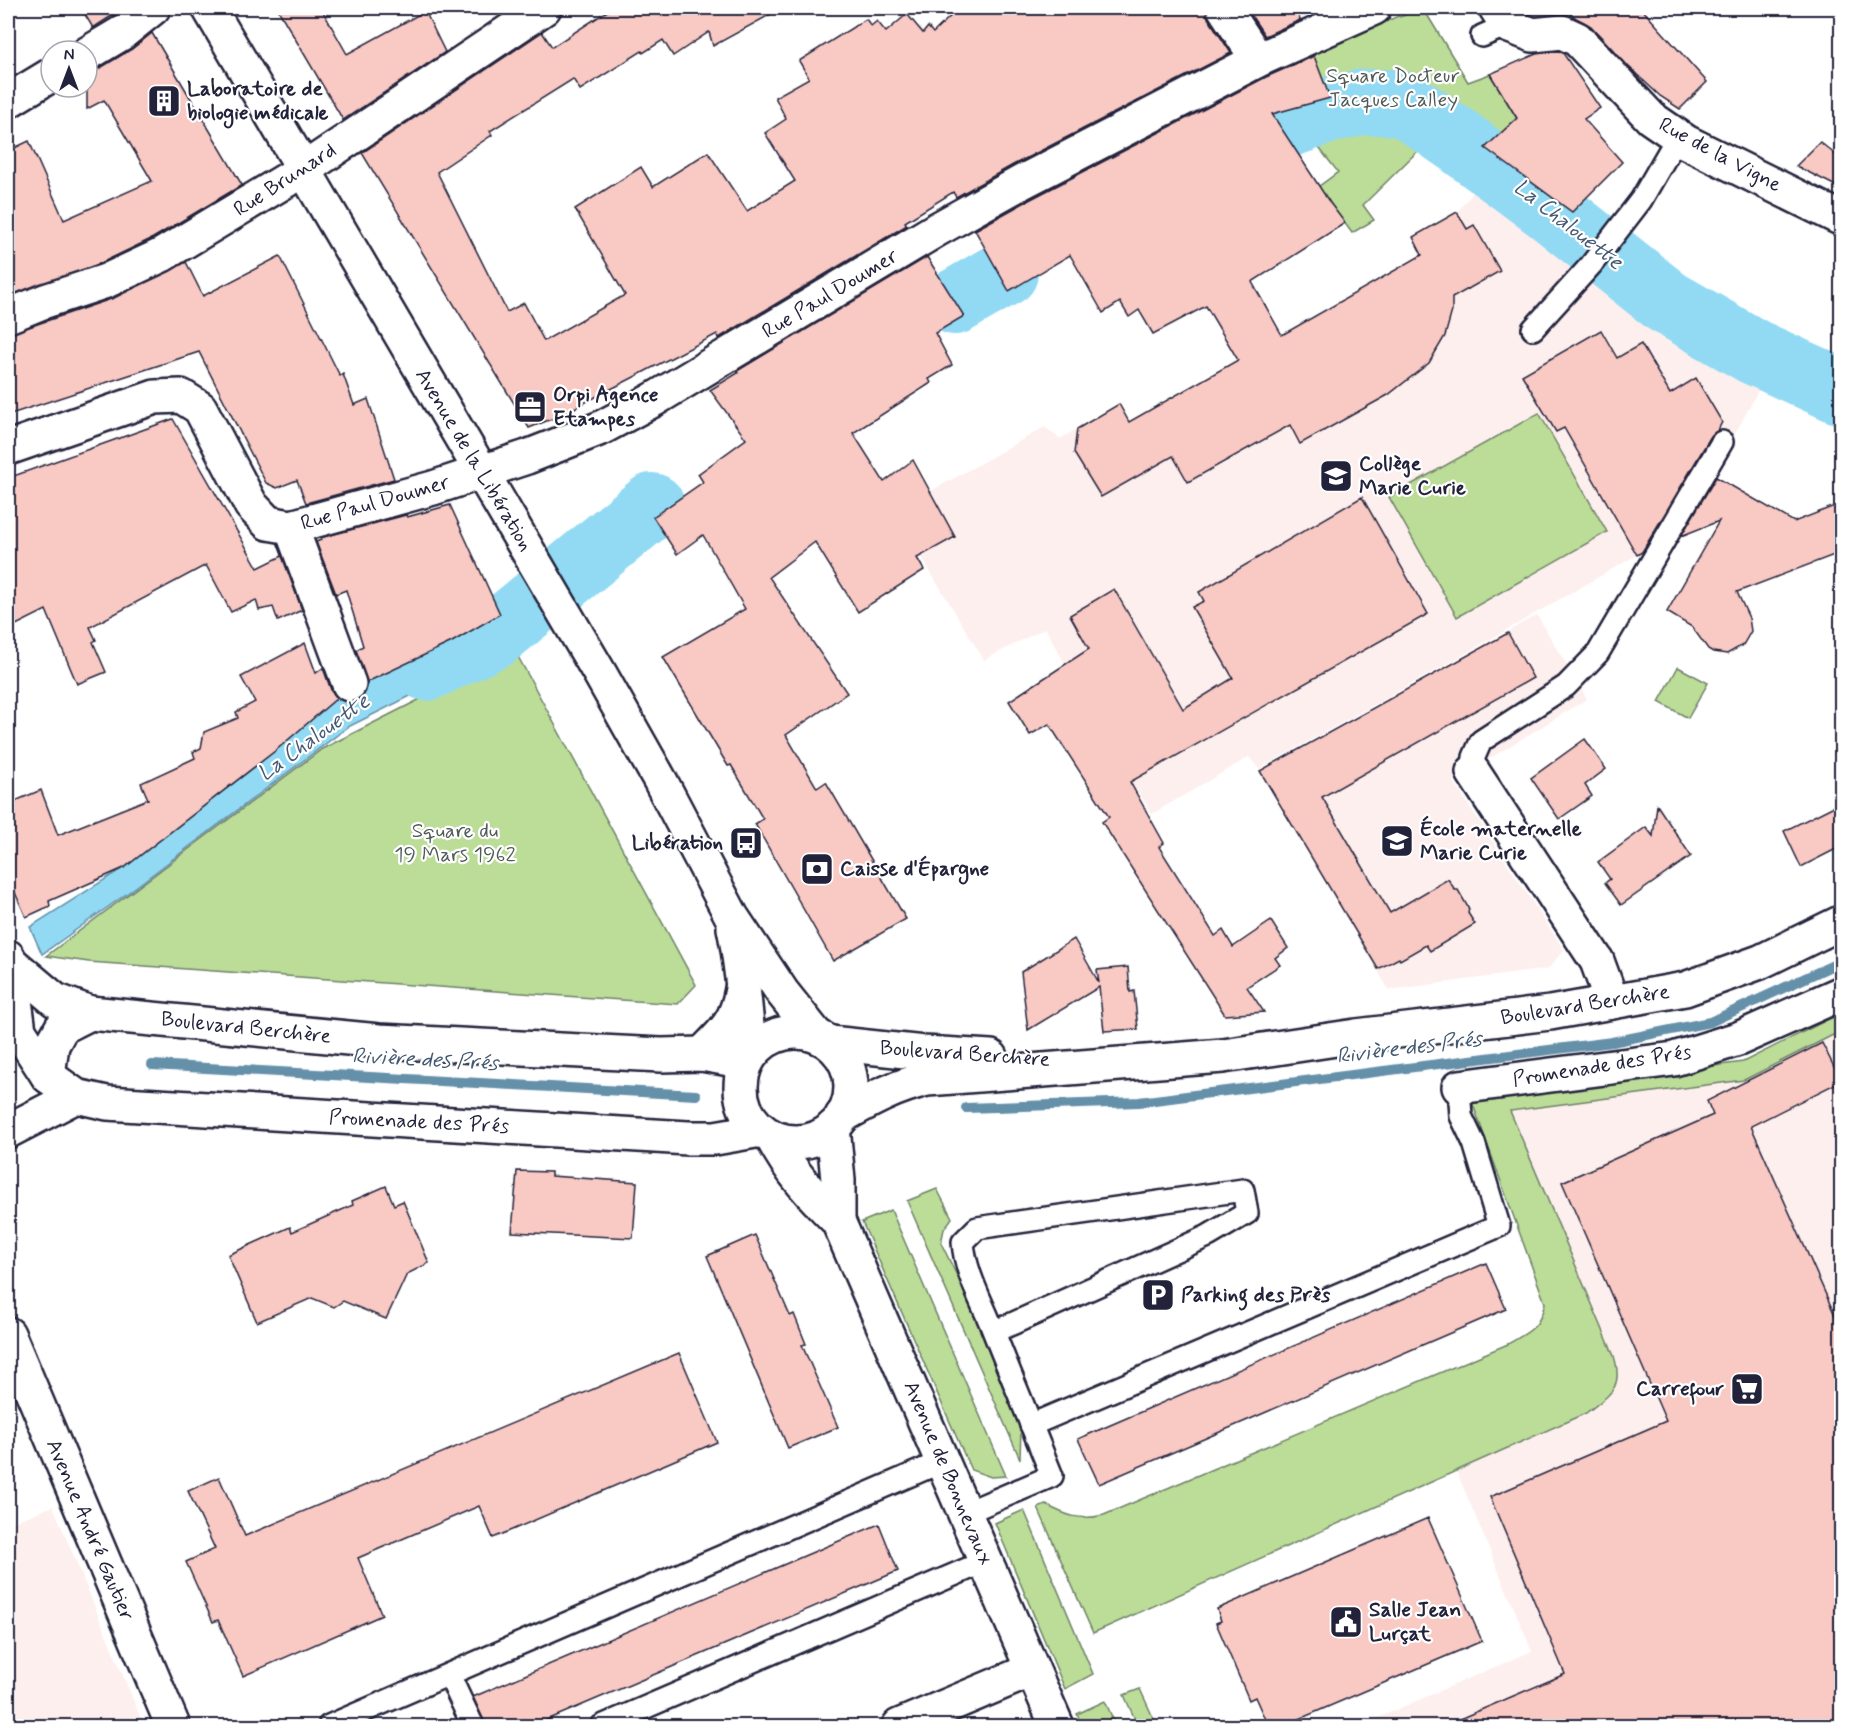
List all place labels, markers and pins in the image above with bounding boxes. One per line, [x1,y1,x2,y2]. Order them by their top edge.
place label: Laboratoire de biologie médicale [187,75,329,129]
building icon: Laboratoire de biologie médicale [146,83,182,119]
place label: Orpi Agence Etampes [553,381,658,433]
office icon: Orpi Agence Etampes [512,389,548,425]
place label: Collège Marie Curie [1359,450,1466,502]
school or university icon: Collège Marie Curie [1318,458,1354,494]
place label: École maternelle Marie Curie [1420,815,1582,867]
school or university icon: École maternelle Marie Curie [1379,823,1415,859]
bus stop icon: Libération [728,825,764,861]
place label: Libération [632,829,723,857]
bank icon: Caisse d'Épargne [799,851,835,887]
place label: Caisse d'Épargne [840,855,989,885]
parking icon: Parking des Près [1140,1277,1176,1313]
place label: Parking des Près [1181,1281,1331,1311]
supermarket icon: Carrefour [1729,1371,1765,1407]
place label: Carrefour [1636,1375,1724,1405]
place label: Salle Jean Lurçat [1369,1596,1461,1648]
public building icon: Salle Jean Lurçat [1328,1604,1364,1640]

